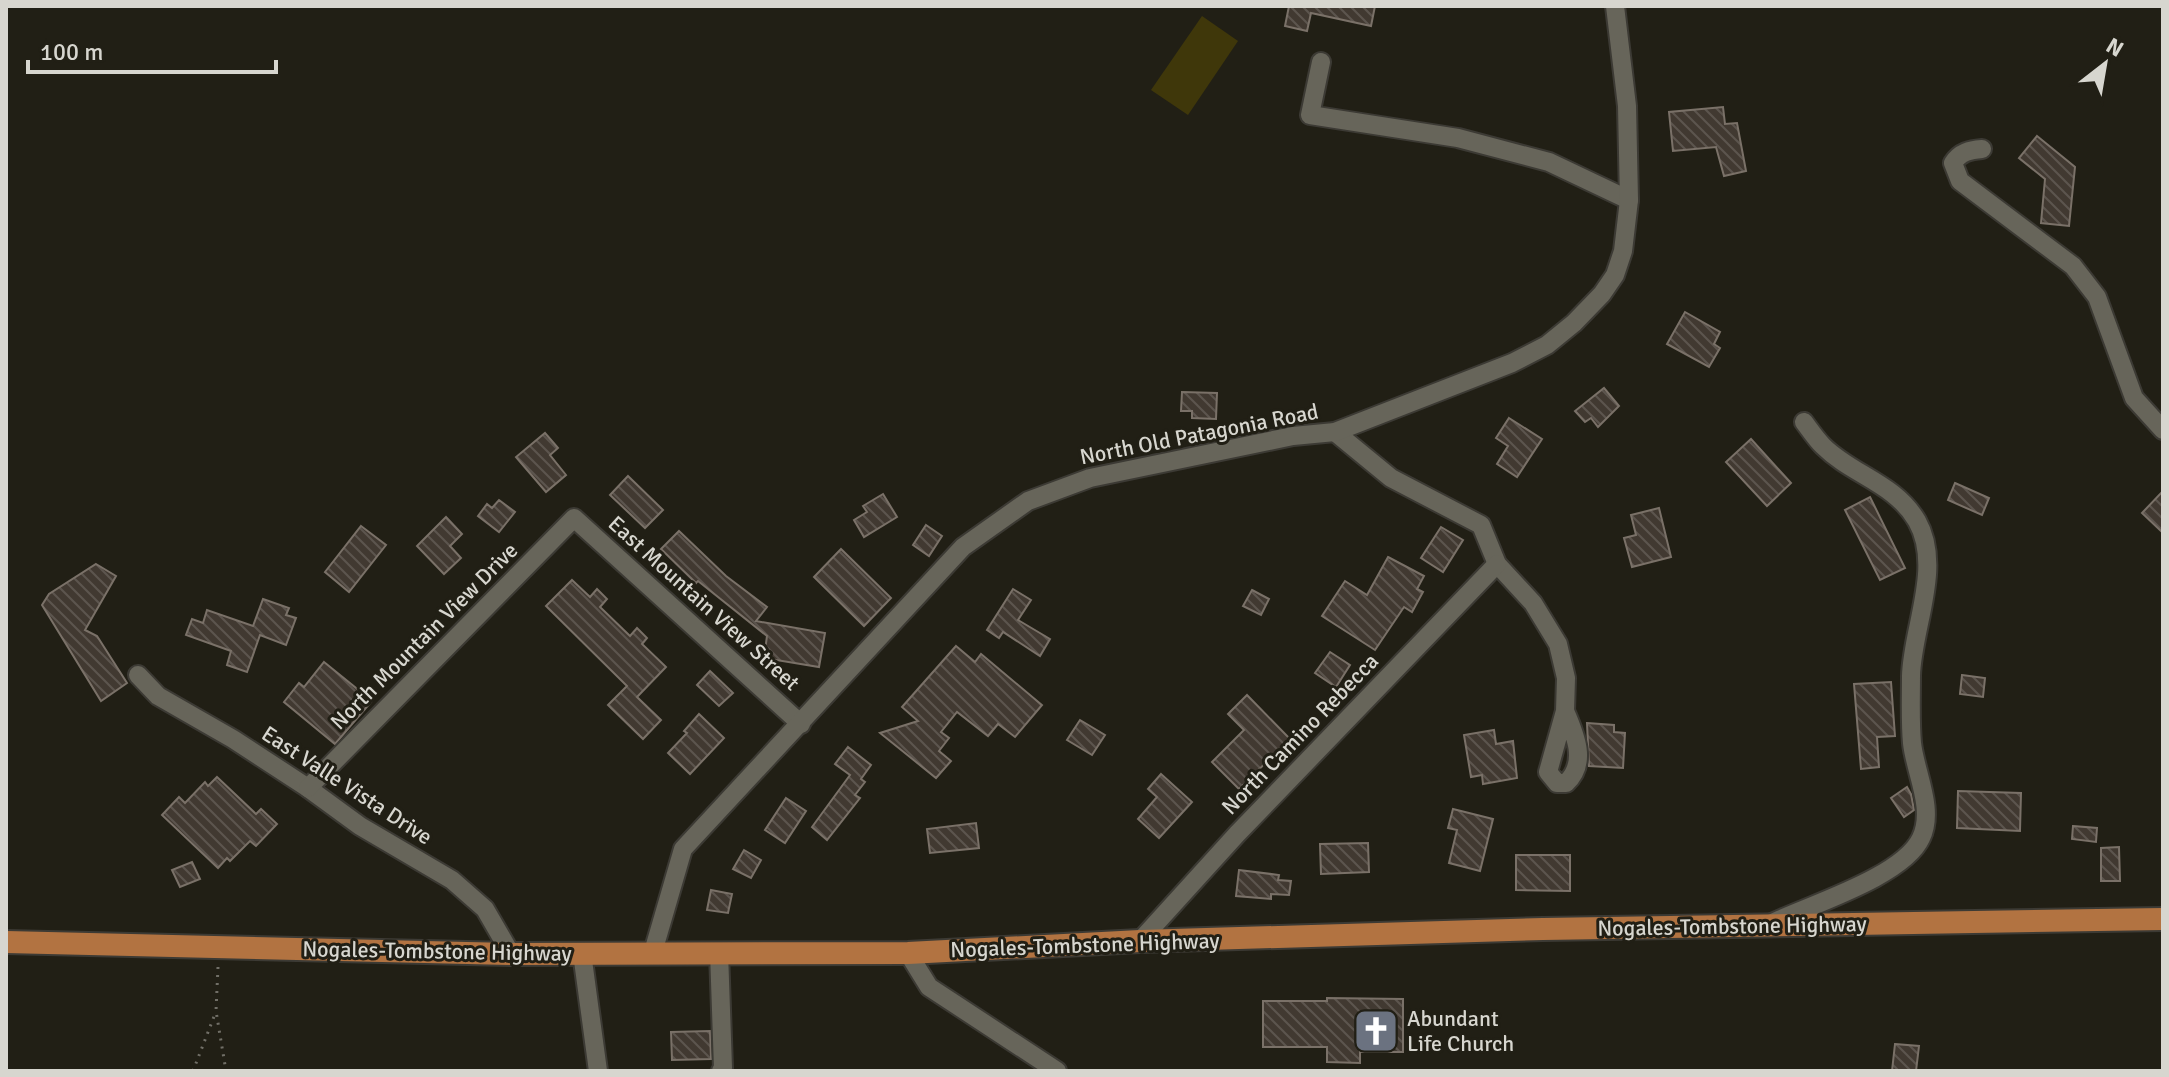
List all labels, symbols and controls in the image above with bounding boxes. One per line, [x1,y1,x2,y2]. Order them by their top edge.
scale bar [28,24,276,74]
north arrow [2065,24,2145,104]
text: N [2102,32,2129,63]
text: 100 m [40,37,103,67]
street label: North Old Patagonia Road [1077,398,1321,470]
street label: East Mountain View Street [603,510,805,696]
street label: North Mountain View Drive [325,537,523,735]
street label: North Camino Rebecca [1216,648,1384,820]
street label: East Valle Vista Drive [257,720,437,850]
street label: Nogales-Tombstone Highway [1597,910,1868,942]
street label: Nogales-Tombstone Highway [950,927,1221,963]
street label: Nogales-Tombstone Highway [302,935,573,967]
place label: Abundant Life Church [1407,1005,1514,1057]
church icon: Abundant Life Church [1352,1007,1400,1055]

